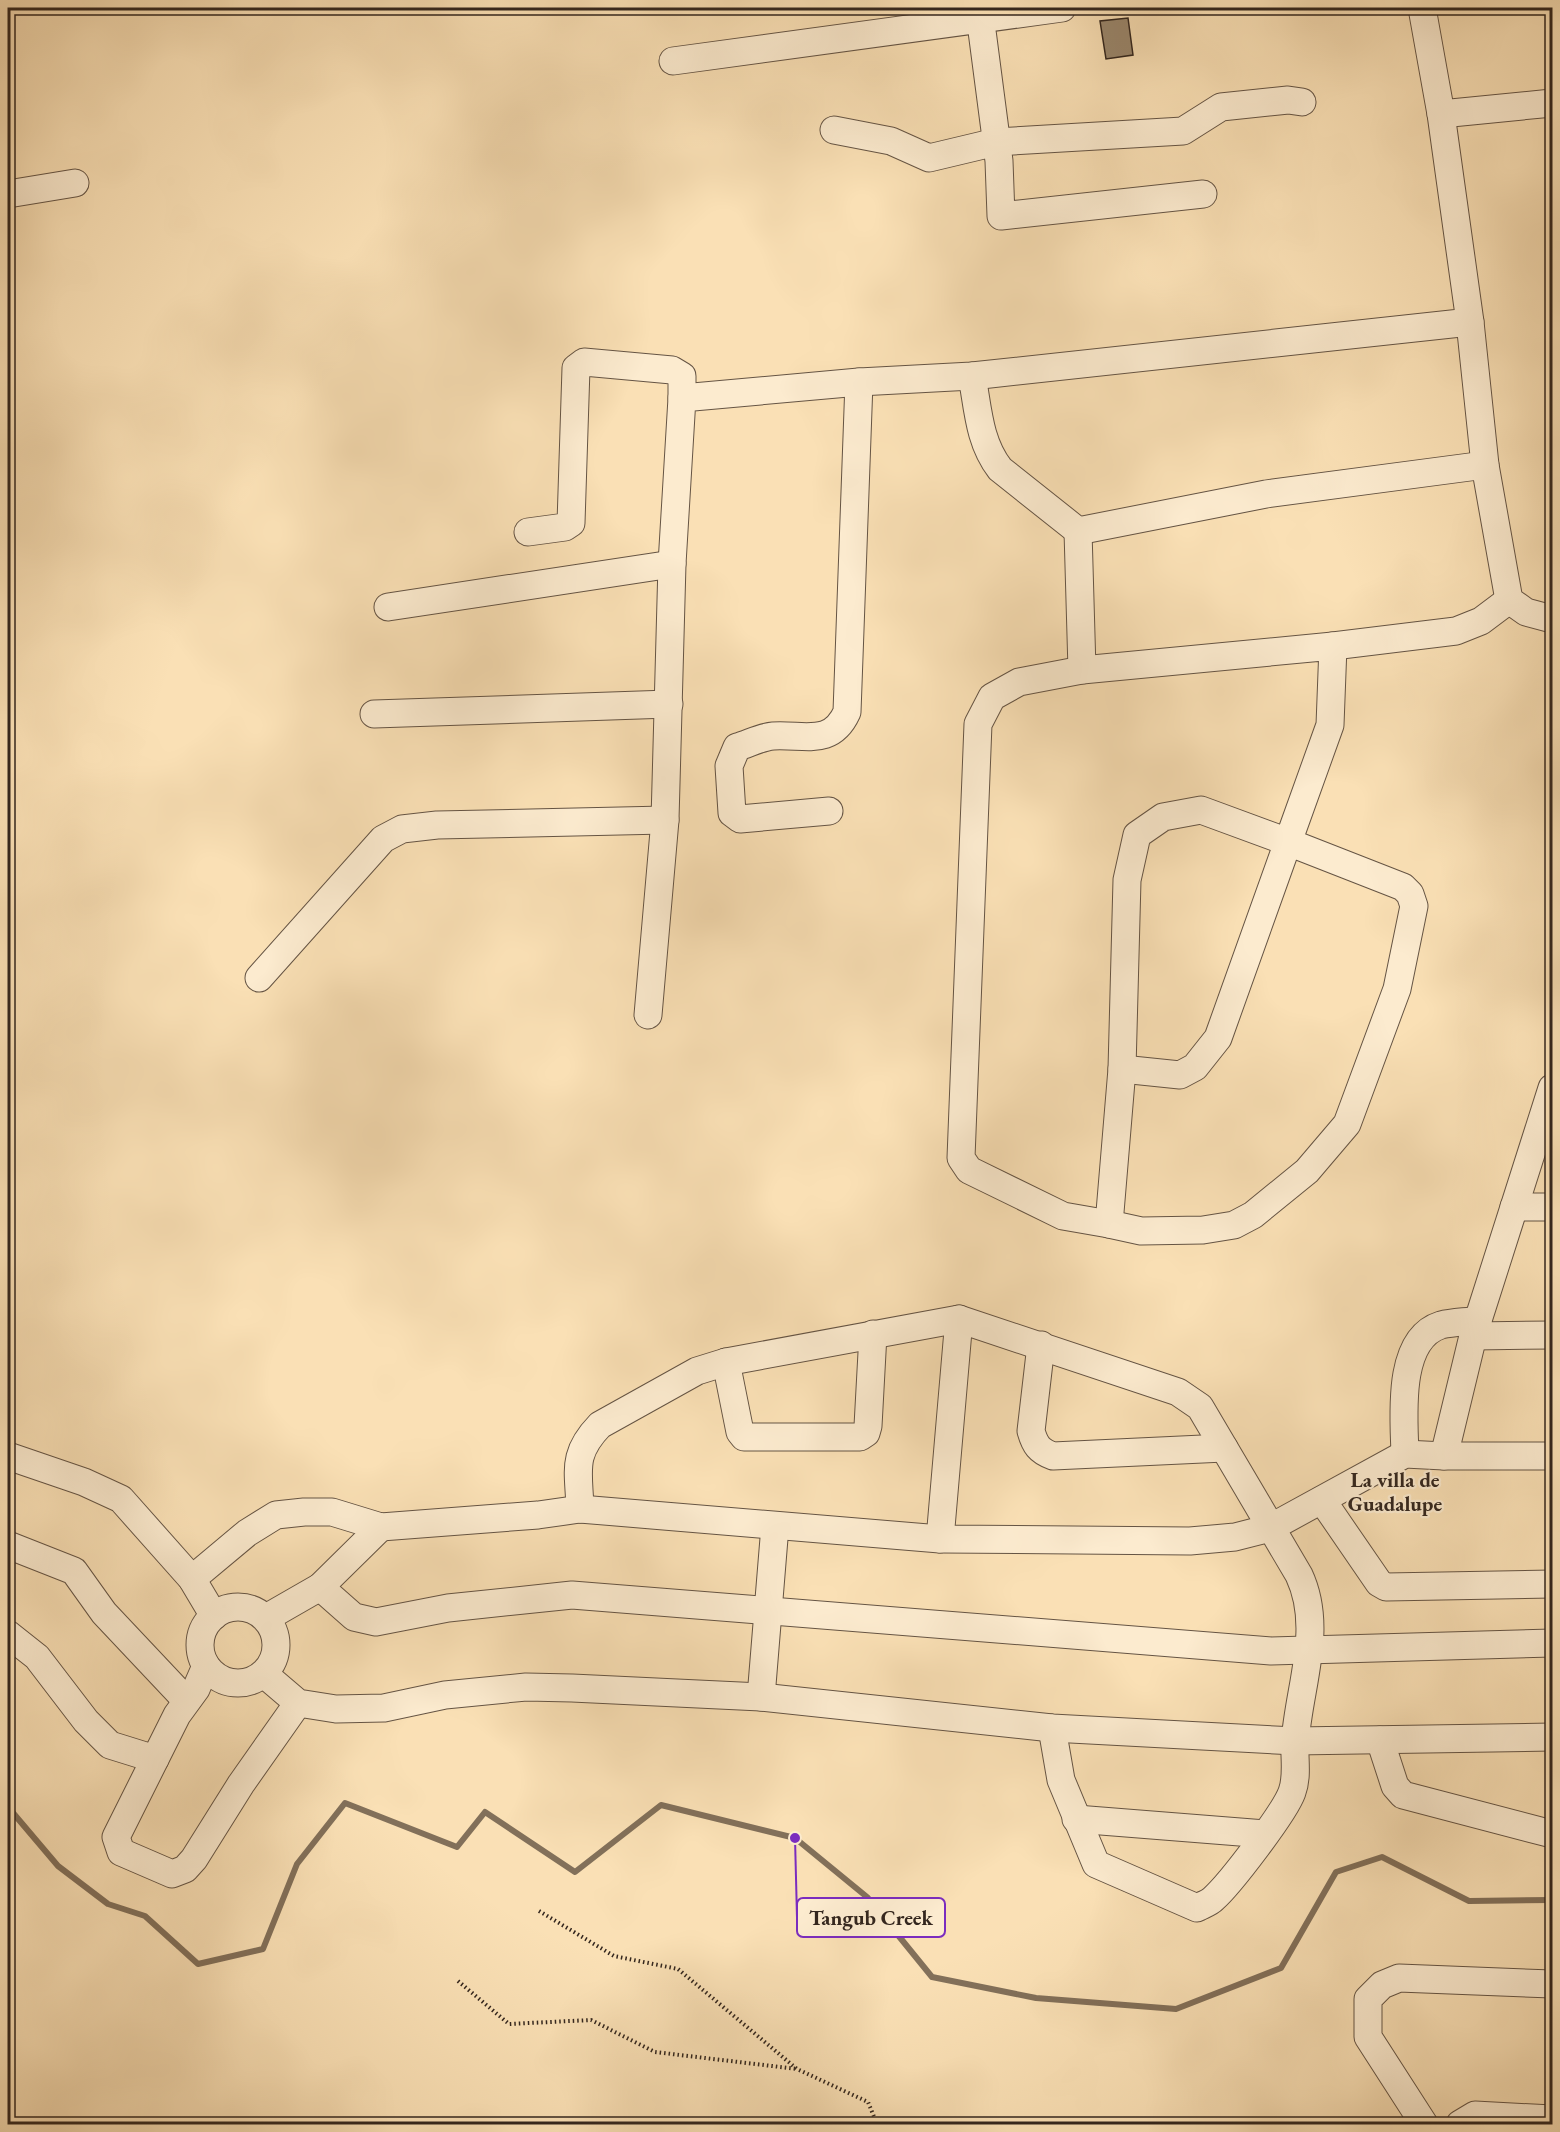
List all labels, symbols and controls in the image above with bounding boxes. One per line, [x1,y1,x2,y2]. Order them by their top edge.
district label: La villa de Guadalupe [1348,1466,1442,1517]
callout: Tangub Creek [797,1898,945,1937]
text: Tangub Creek [809,1904,934,1931]

